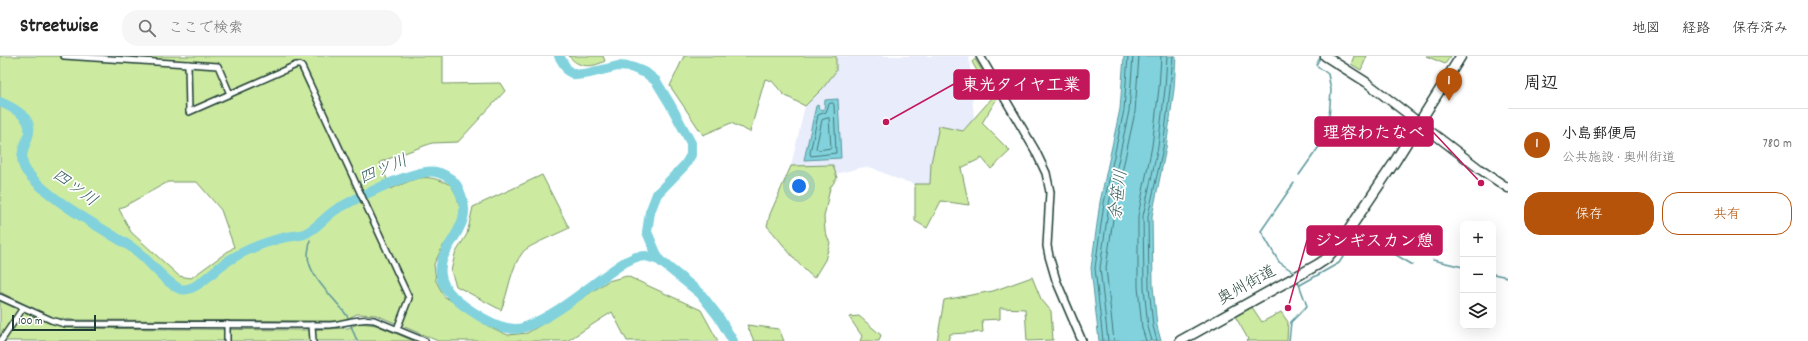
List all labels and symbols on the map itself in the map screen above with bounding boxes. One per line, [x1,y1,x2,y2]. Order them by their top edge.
pin: 1 [1436,68,1462,101]
callout: 東光タイヤ工業 [954,70,1089,99]
text: 東光タイヤ工業 [962,75,1080,99]
callout: 理容わたなべ [1315,117,1433,146]
text: 理容わたなべ [1323,123,1425,147]
water label: 四ツ川 [356,150,412,192]
water label: 四ツ川 [46,164,102,214]
water label: 余笹川 [1105,168,1135,222]
your location [789,176,809,196]
callout: ジンギスカン憩 [1307,226,1442,255]
text: ジンギスカン憩 [1315,231,1434,255]
street label: 奥州街道 [1213,260,1281,312]
scale bar [12,313,96,332]

